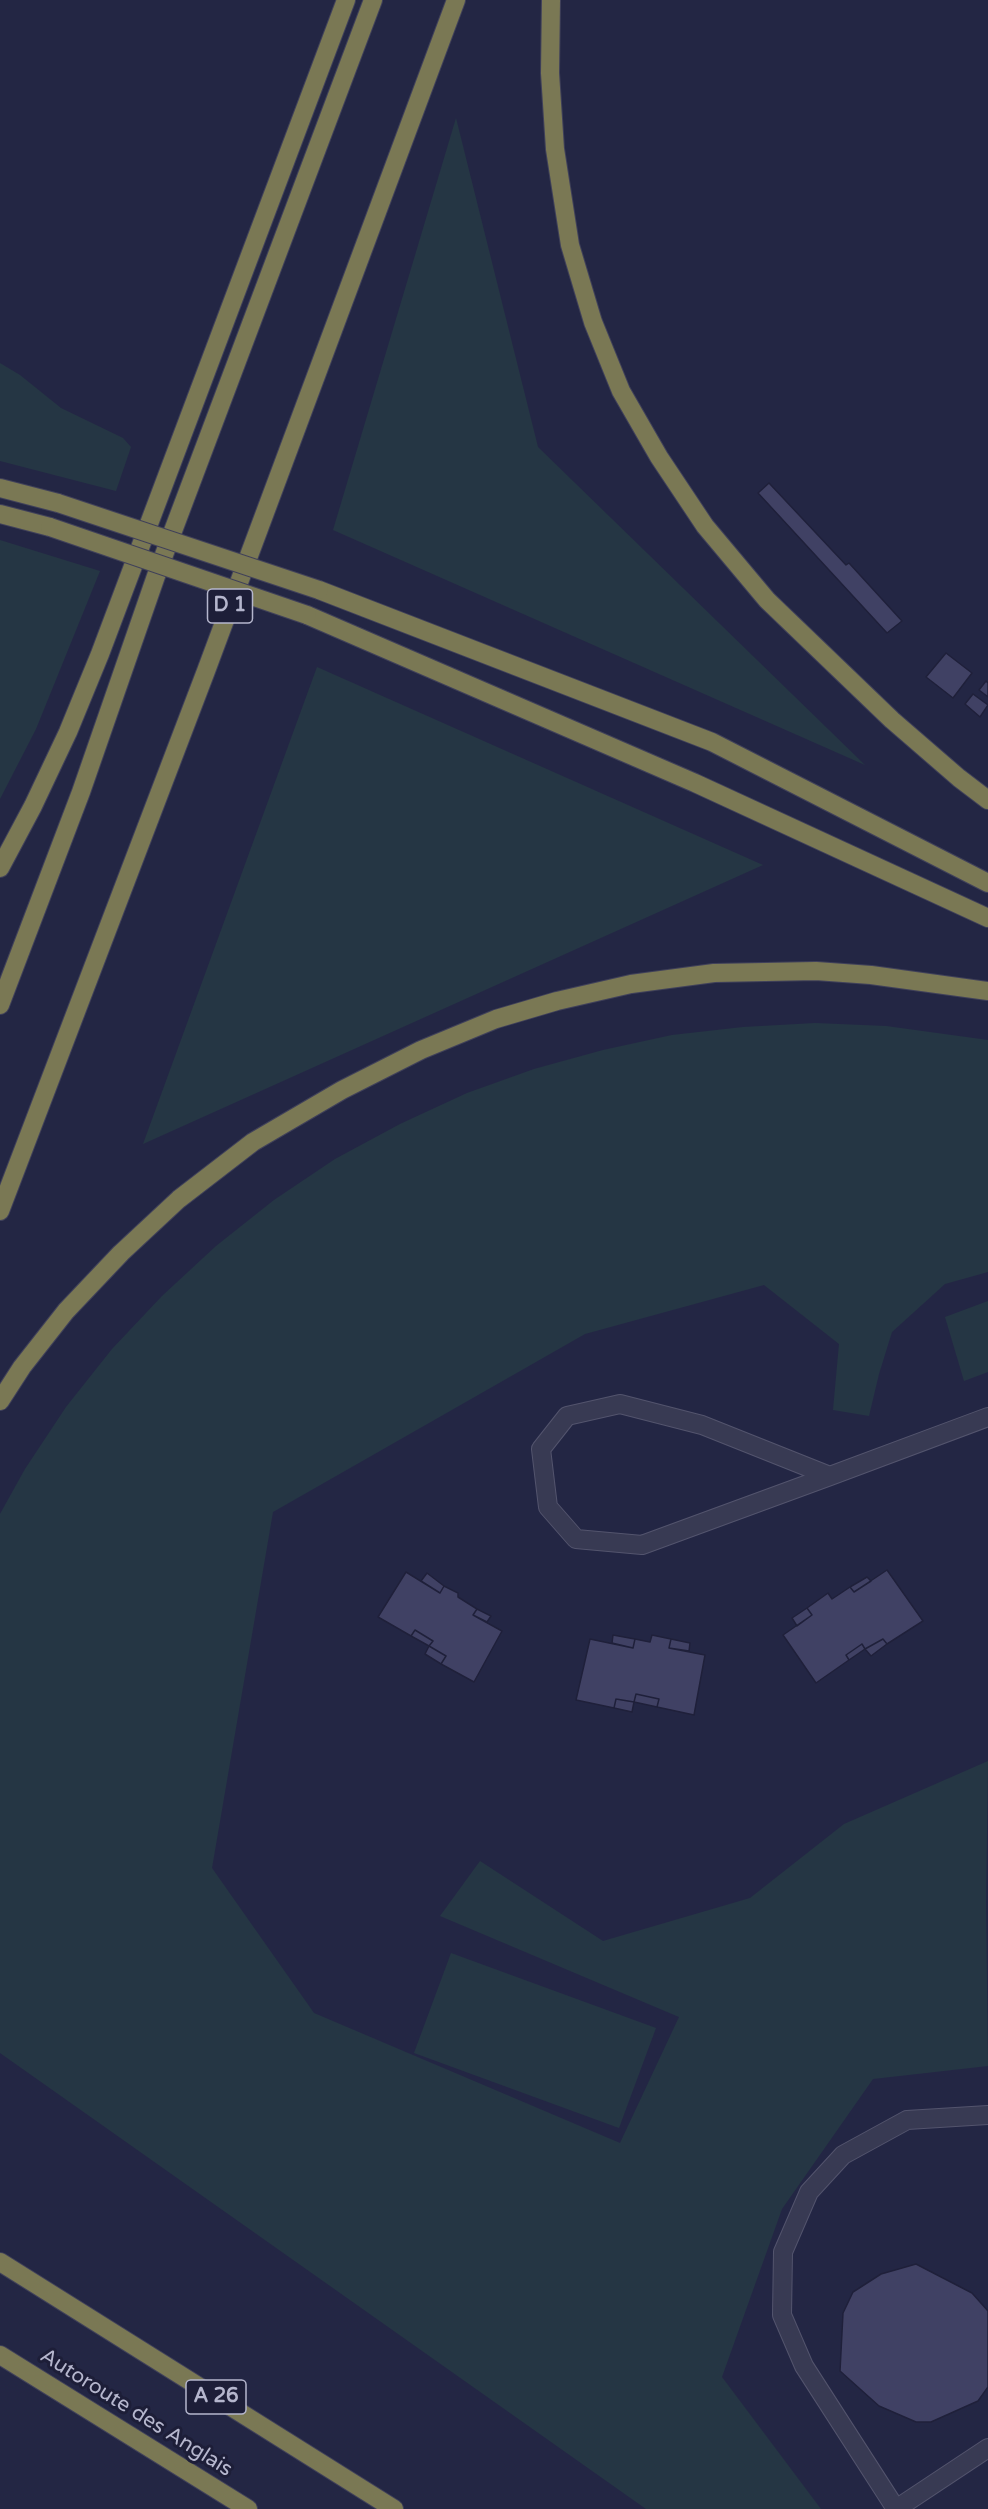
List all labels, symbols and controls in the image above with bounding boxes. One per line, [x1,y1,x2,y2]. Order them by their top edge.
road number: D 1 [208,589,252,623]
street label: Autoroute des Anglais [35,2344,237,2482]
road number: A 26 [186,2380,246,2414]

